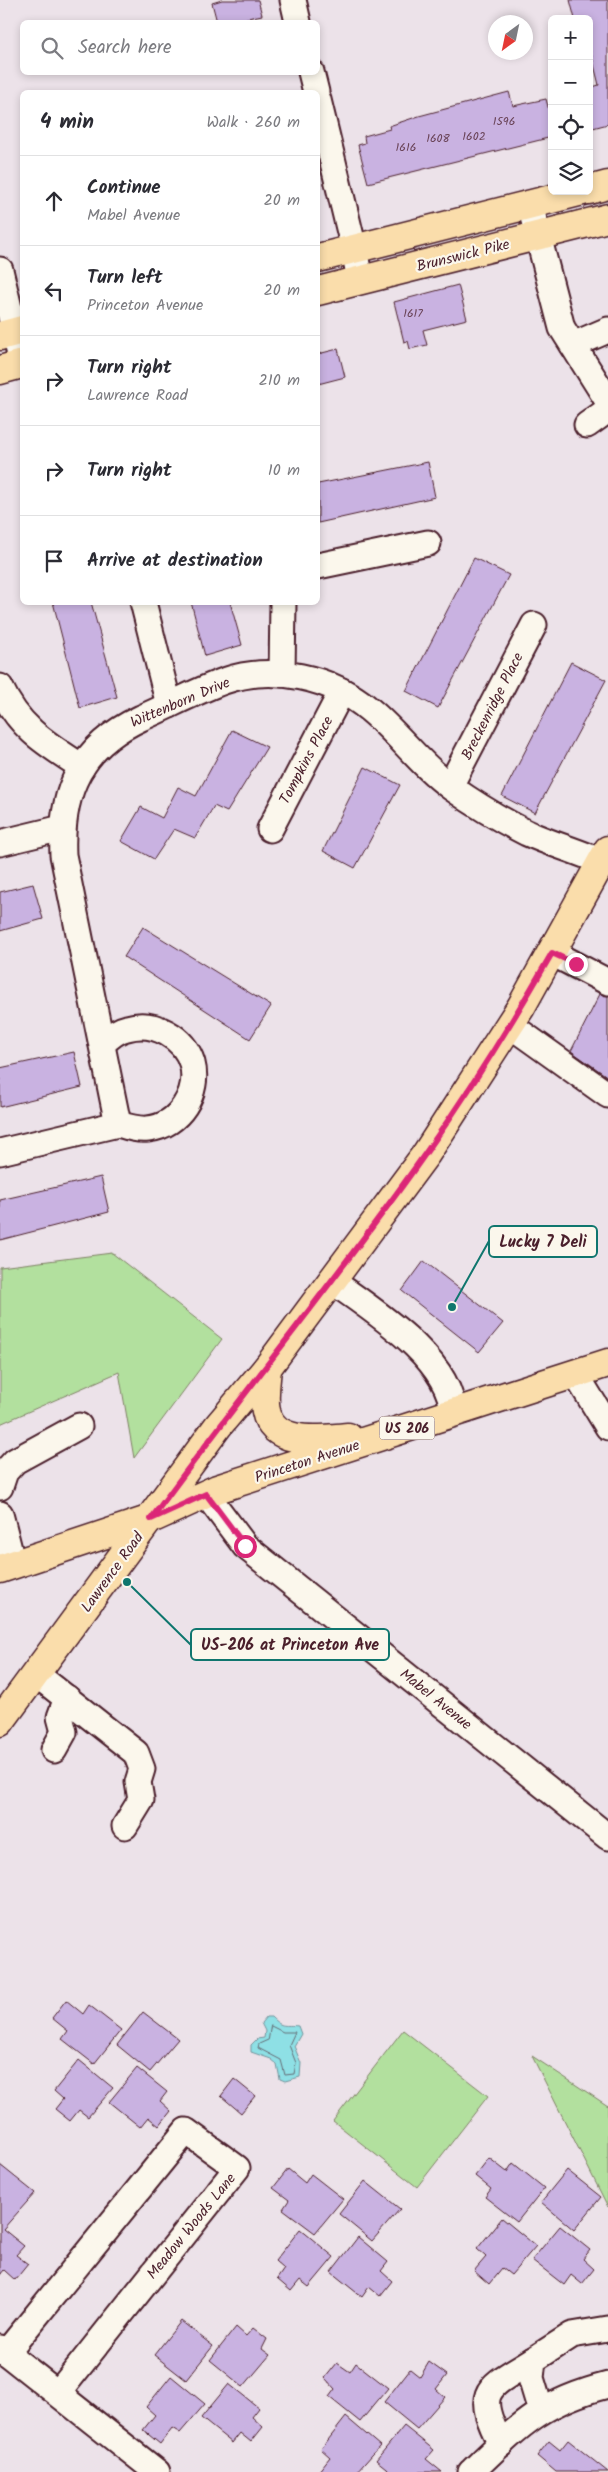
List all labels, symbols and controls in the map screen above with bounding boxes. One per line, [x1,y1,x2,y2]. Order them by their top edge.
north arrow [488,15,533,60]
map controls [548,15,593,195]
button: + [548,15,593,60]
search box [20,20,320,75]
text: Search here [78,33,172,63]
icon: search [38,34,66,62]
button: − [548,60,593,105]
button: locate [548,105,593,150]
text: 4 min [40,106,94,139]
text: Walk · 260 m [207,110,300,135]
house number: 1596 [493,112,515,131]
house number: 1602 [462,127,486,146]
house number: 1608 [426,129,451,148]
house number: 1616 [396,138,416,157]
button: layers [548,150,593,195]
text: Continue [87,173,160,203]
icon: ahead [40,187,68,215]
text: 20 m [264,188,300,213]
text: Mabel Avenue [87,203,180,228]
street label: Brunswick Pike [414,233,512,279]
text: Turn left [87,263,162,293]
icon: left [40,277,68,305]
text: 20 m [264,278,300,303]
text: Princeton Avenue [87,293,203,318]
house number: 1617 [403,304,423,323]
text: Turn right [87,353,172,383]
icon: right [40,367,68,395]
text: 210 m [259,368,300,393]
text: Lawrence Road [87,383,188,408]
text: Turn right [87,456,172,486]
icon: right [40,457,68,485]
text: 10 m [268,458,300,483]
text: Arrive at destination [87,546,263,576]
icon: arrive [40,547,68,575]
street label: Breckenridge Place [455,648,530,764]
street label: Wittenborn Drive [127,671,234,735]
street label: Tompkins Place [273,712,340,809]
route end [565,953,588,976]
callout: Lucky 7 Deli [489,1226,597,1257]
text: Lucky 7 Deli [499,1230,587,1255]
road number: US 206 [380,1416,434,1440]
street label: Princeton Avenue [252,1434,363,1490]
street label: Lawrence Road [75,1527,151,1618]
route start [234,1535,257,1558]
callout: US-206 at Princeton Ave [191,1629,389,1660]
text: US-206 at Princeton Ave [201,1633,379,1658]
street label: Mabel Avenue [394,1663,477,1737]
street label: Meadow Woods Lane [141,2168,243,2285]

